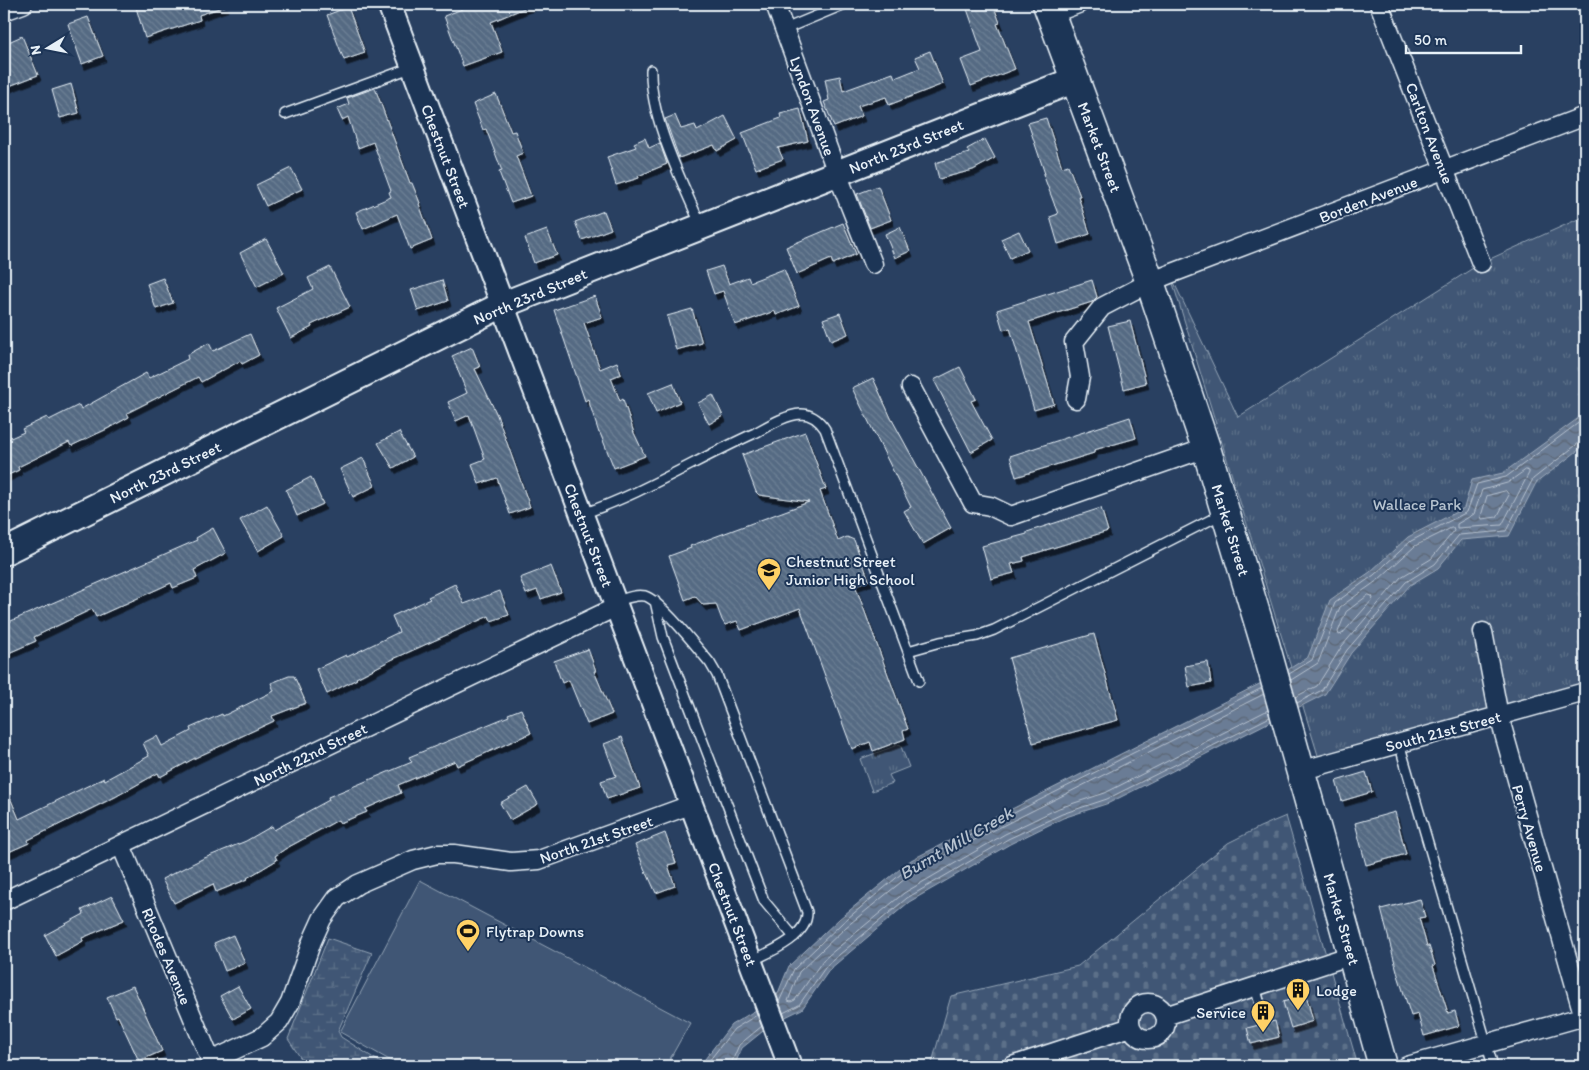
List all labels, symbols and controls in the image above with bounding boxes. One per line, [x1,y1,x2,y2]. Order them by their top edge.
north arrow [22,22,72,72]
scale bar [1406,22,1522,54]
text: 50 m [1414,31,1447,49]
text: N [26,44,45,56]
street label: Lyndon Avenue [786,54,839,158]
street label: Carlton Avenue [1401,80,1458,187]
street label: Market Street [1074,99,1125,195]
street label: Chestnut Street [417,102,474,211]
street label: North 23rd Street [846,115,966,178]
street label: Borden Avenue [1316,172,1420,227]
street label: North 23rd Street [470,264,590,329]
street label: North 23rd Street [106,437,224,508]
street label: Chestnut Street [560,481,617,590]
street label: Market Street [1208,482,1254,578]
park label: Wallace Park [1373,495,1461,514]
place label: Chestnut Street Junior High School [786,552,915,589]
school or university icon: Chestnut Street Junior High School [756,557,782,591]
street label: South 21st Street [1383,707,1503,756]
street label: North 22nd Street [250,719,370,790]
street label: Perry Avenue [1508,782,1551,874]
water label: Burnt Mill Creek [895,801,1018,884]
street label: North 21st Street [537,811,655,868]
street label: Chestnut Street [704,860,761,969]
street label: Market Street [1319,871,1364,967]
street label: Rhodes Avenue [138,905,196,1008]
sports icon: Flytrap Downs [455,918,481,952]
place label: Flytrap Downs [486,922,584,941]
building icon: Lodge [1285,977,1311,1011]
place label: Lodge [1316,981,1357,1000]
building icon: Service [1250,999,1276,1033]
place label: Service [1196,1003,1246,1022]

